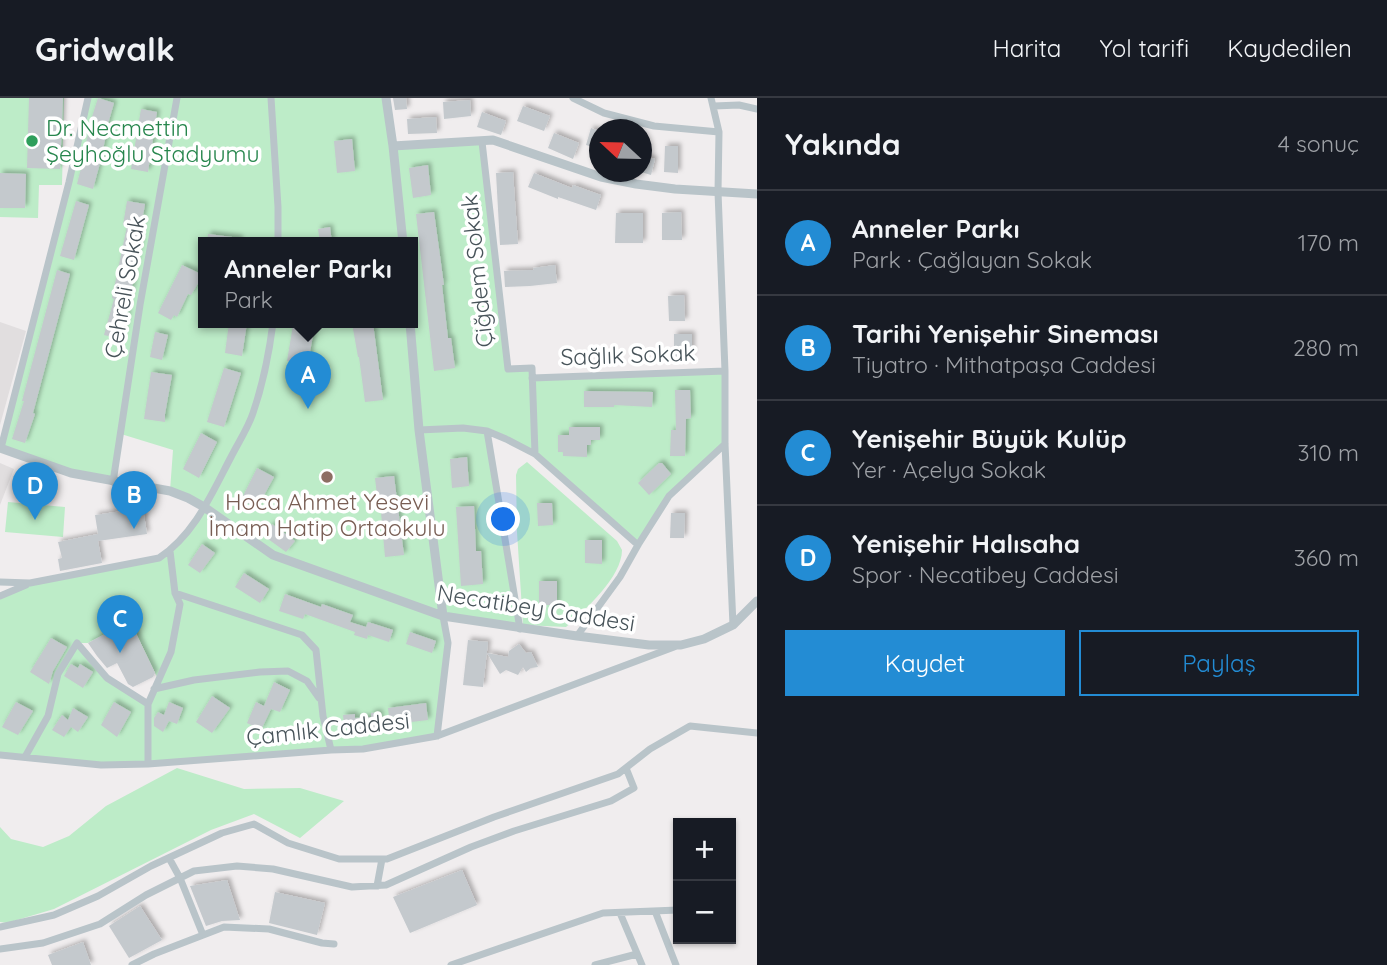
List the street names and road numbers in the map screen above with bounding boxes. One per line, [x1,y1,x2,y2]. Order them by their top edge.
street label: Çiğdem Sokak [454,193,499,349]
street label: Çehreli Sokak [98,213,151,360]
street label: Sağlık Sokak [560,338,696,371]
street label: Necatibey Caddesi [435,578,637,637]
street label: Çamlık Caddesi [245,705,411,752]

